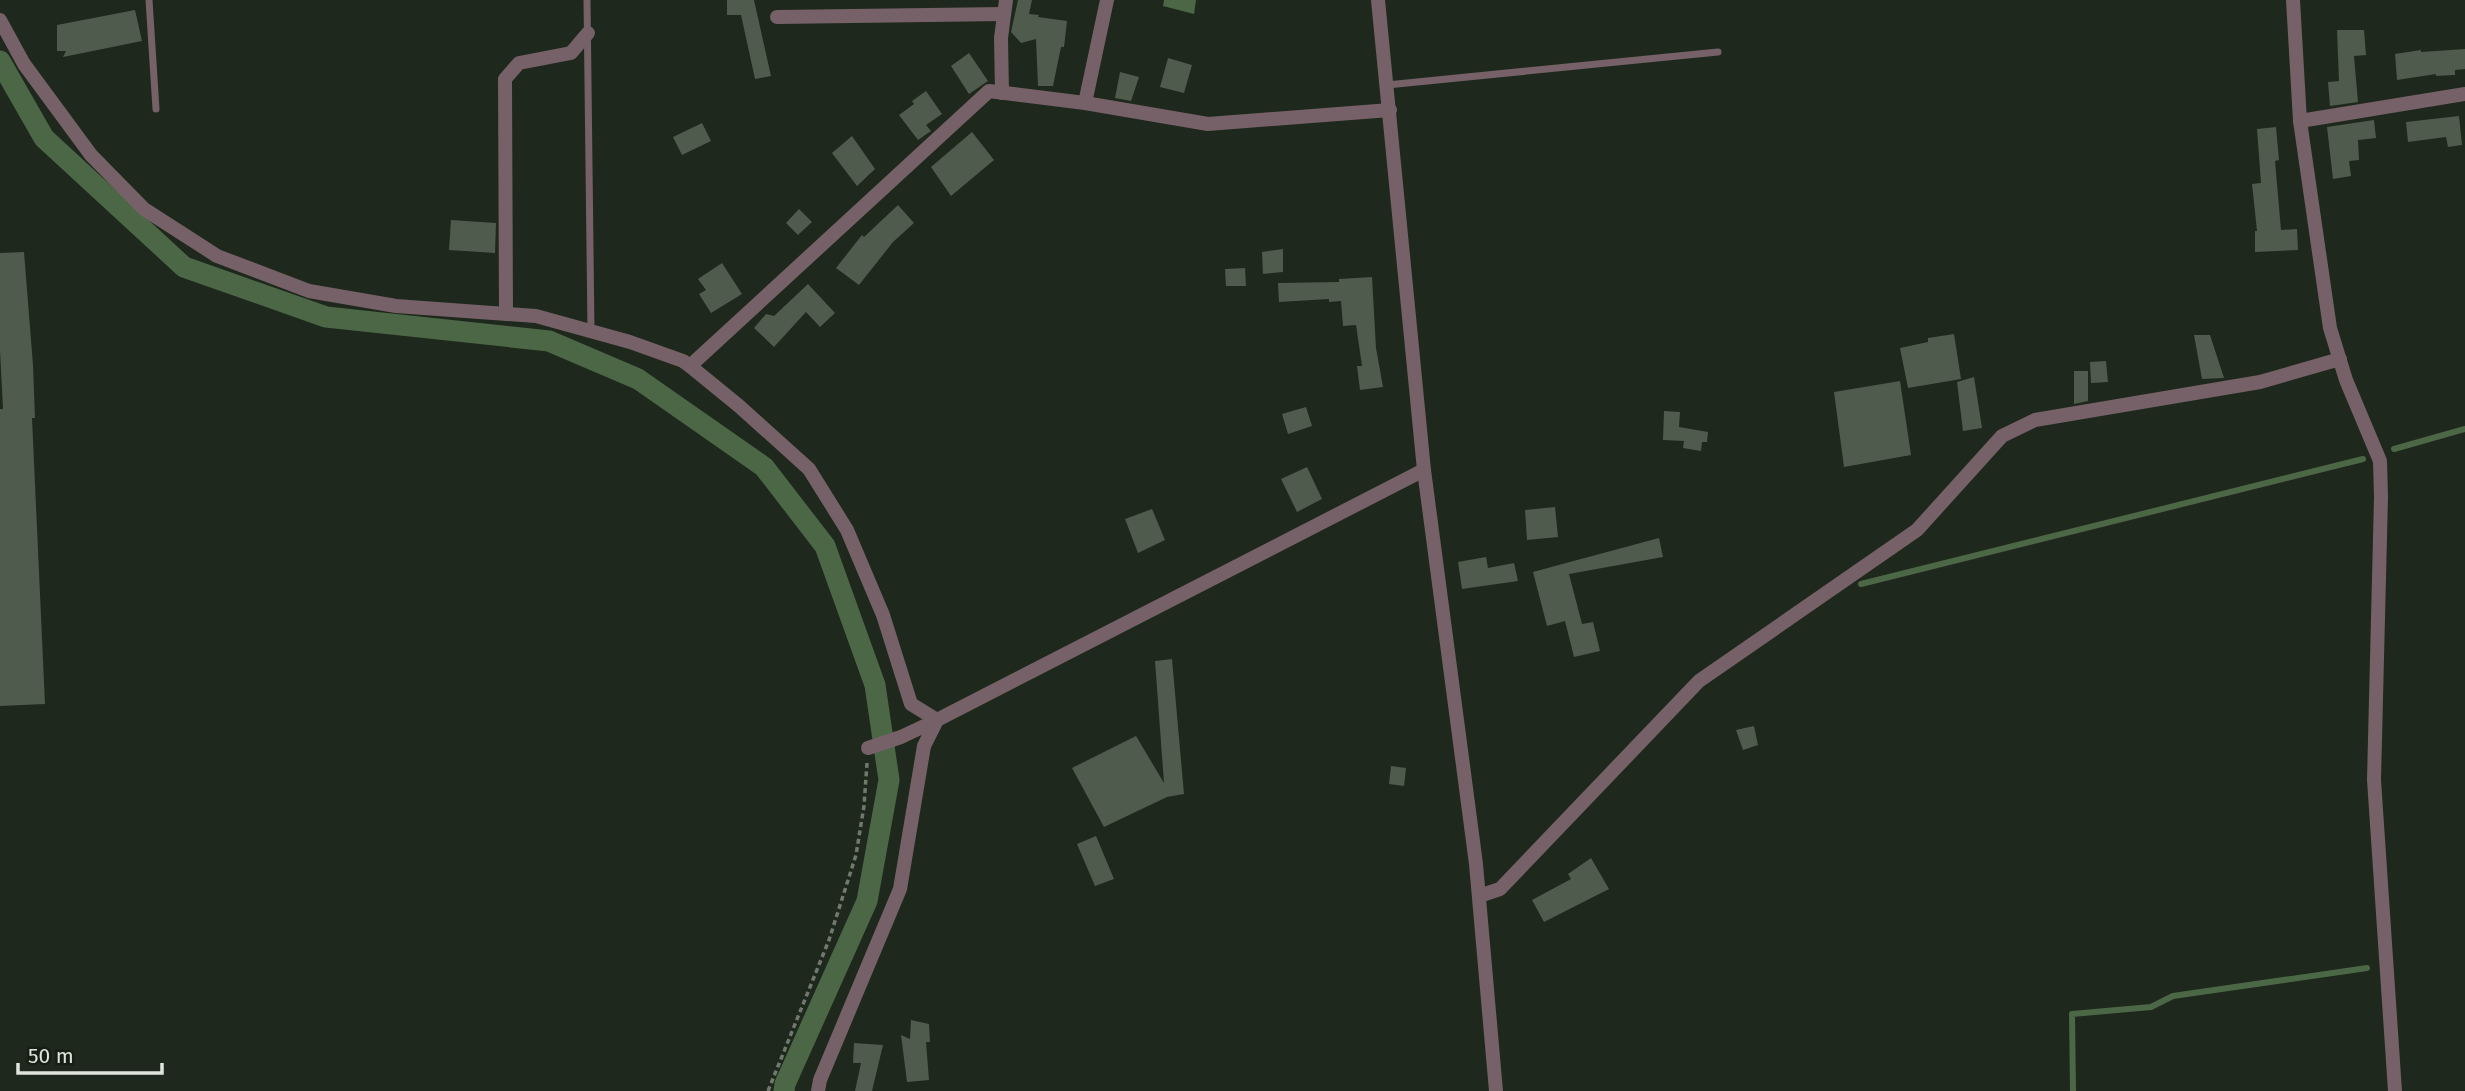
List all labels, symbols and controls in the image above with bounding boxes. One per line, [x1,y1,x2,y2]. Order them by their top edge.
scale bar [18,1032,161,1076]
text: 50 m [28,1043,74,1069]

